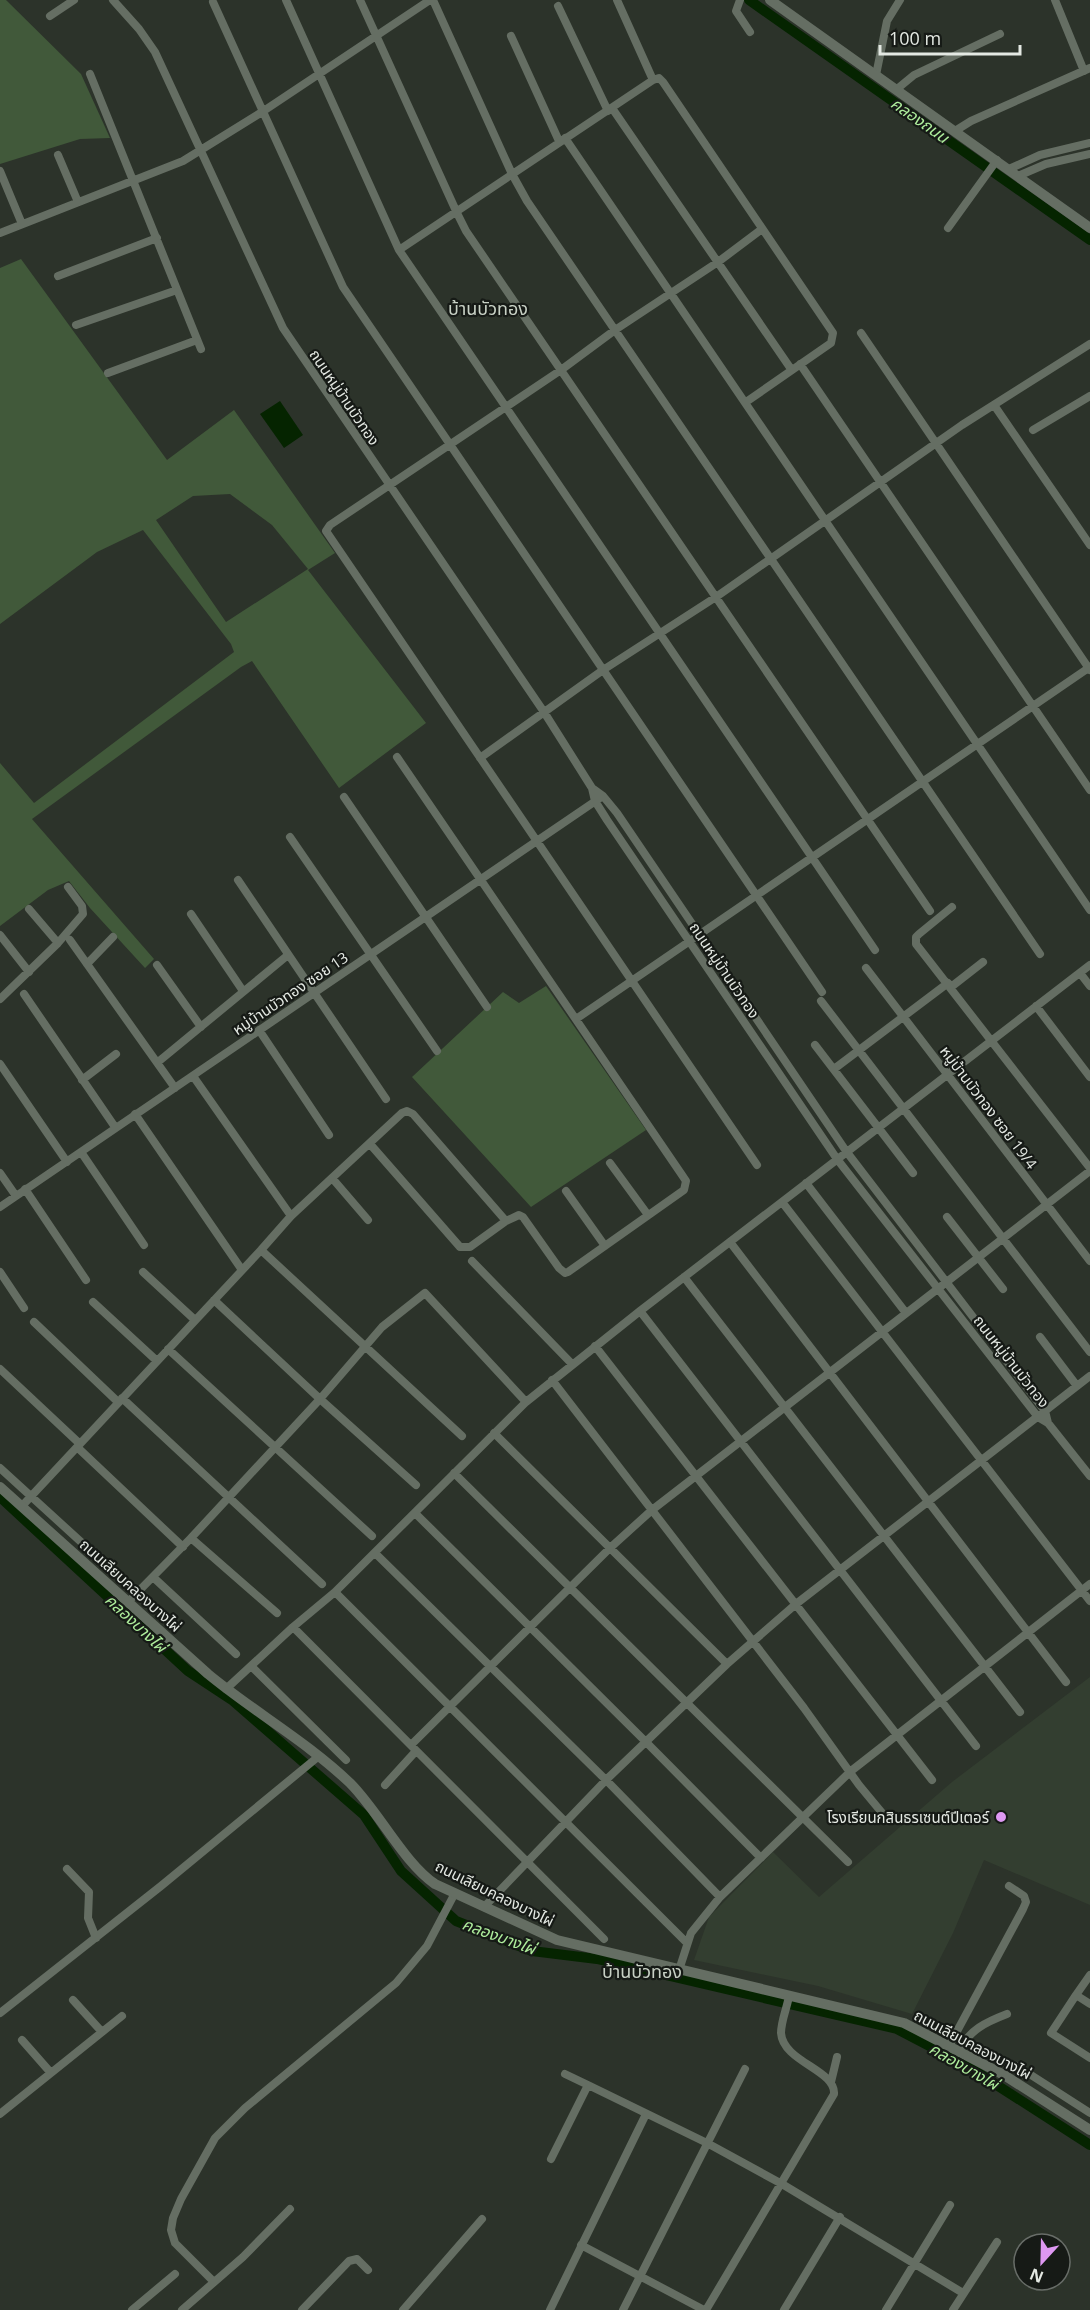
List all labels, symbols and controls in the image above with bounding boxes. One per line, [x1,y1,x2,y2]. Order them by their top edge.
scale bar [880,18,1020,56]
text: 100 m [889,26,941,50]
water label: คลองถนน [887,92,954,149]
district label: บ้านบัวทอง [448,296,528,320]
street label: ถนนหมู่บ้านบัวทอง [305,345,385,449]
street label: ถนนหมู่บ้านบัวทอง [685,918,765,1022]
street label: หมู่บ้านบัวทอง ซอย 13 [228,947,352,1039]
street label: หมู่บ้านบัวทอง ซอย 19/4 [936,1041,1042,1173]
street label: ถนนหมู่บ้านบัวทอง [970,1311,1054,1411]
street label: ถนนเลียบคลองบางไผ่ [77,1535,185,1635]
water label: คลองบางไผ่ [101,1590,171,1656]
place label: โรงเรียนกสินธรเซนต์ปีเตอร์ [827,1807,990,1827]
marker: โรงเรียนกสินธรเซนต์ปีเตอร์ [994,1810,1008,1824]
street label: ถนนเลียบคลองบางไผ่ [432,1855,558,1931]
water label: คลองบางไผ่ [459,1913,541,1960]
district label: บ้านบัวทอง [602,1959,682,1983]
street label: ถนนเลียบคลองบางไผ่ [911,2006,1035,2082]
water label: คลองบางไผ่ [926,2039,1002,2093]
north arrow [1012,2232,1072,2292]
text: N [1026,2263,1047,2289]

